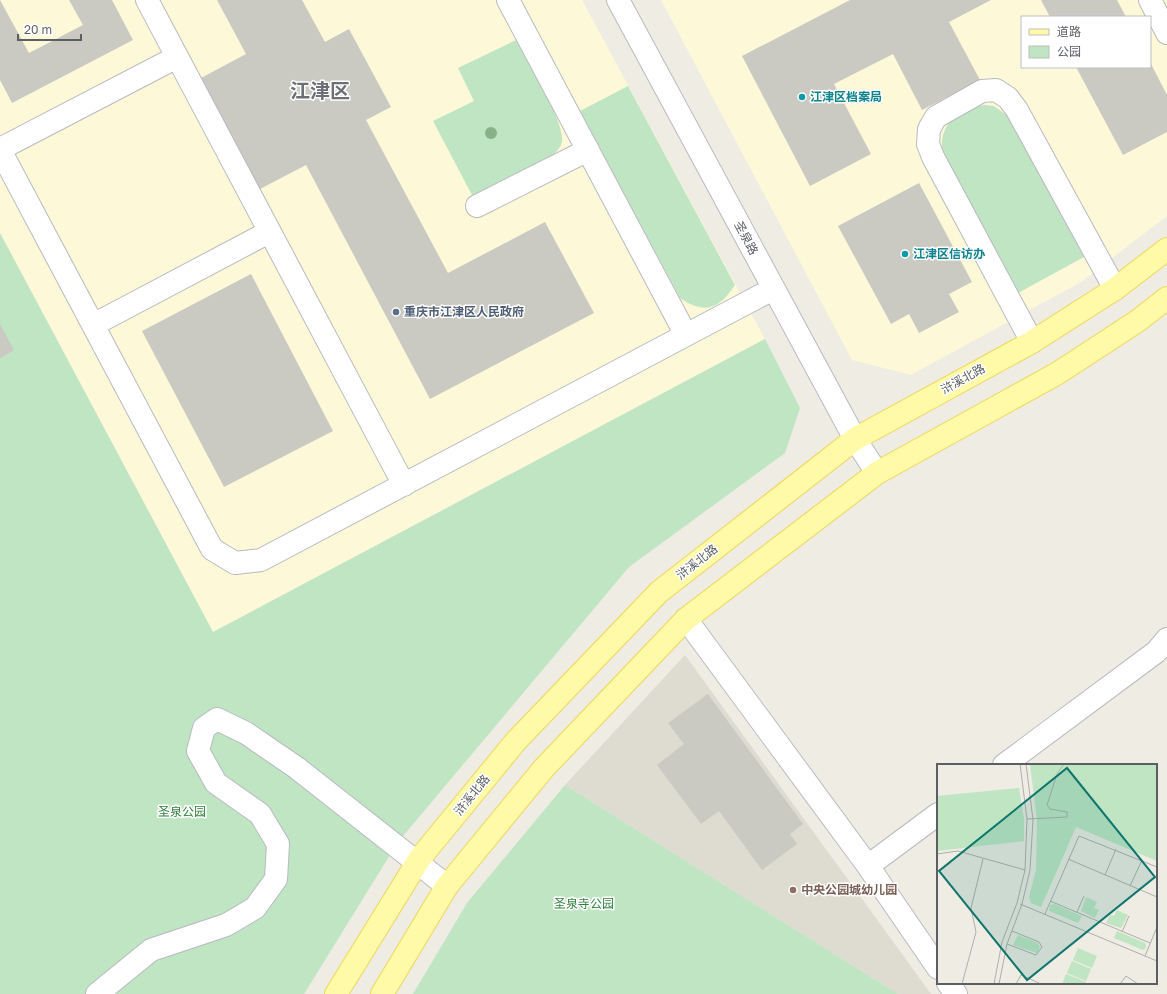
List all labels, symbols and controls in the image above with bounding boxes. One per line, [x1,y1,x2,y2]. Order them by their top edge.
scale bar [18,16,81,42]
legend [1021,16,1151,68]
text: 20 m [24,22,52,37]
text: 道路 [1057,24,1081,39]
text: 公园 [1057,44,1081,59]
district label: 江津区 [290,78,350,102]
place label: 江津区档案局 [810,89,882,104]
marker: 江津区档案局 [797,92,807,102]
street label: 圣泉路 [731,218,762,257]
place label: 江津区信访办 [913,246,986,261]
marker: 江津区信访办 [900,249,910,259]
place label: 重庆市江津区人民政府 [404,304,524,319]
marker: 重庆市江津区人民政府 [391,307,401,317]
street label: 浒溪北路 [938,360,987,397]
street label: 浒溪北路 [673,541,720,582]
inset map [937,764,1157,984]
street label: 浒溪北路 [451,771,493,818]
park label: 圣泉公园 [158,804,206,819]
place label: 中央公园城幼儿园 [801,882,897,897]
marker: 中央公园城幼儿园 [788,885,798,895]
park label: 圣泉寺公园 [554,896,614,911]

